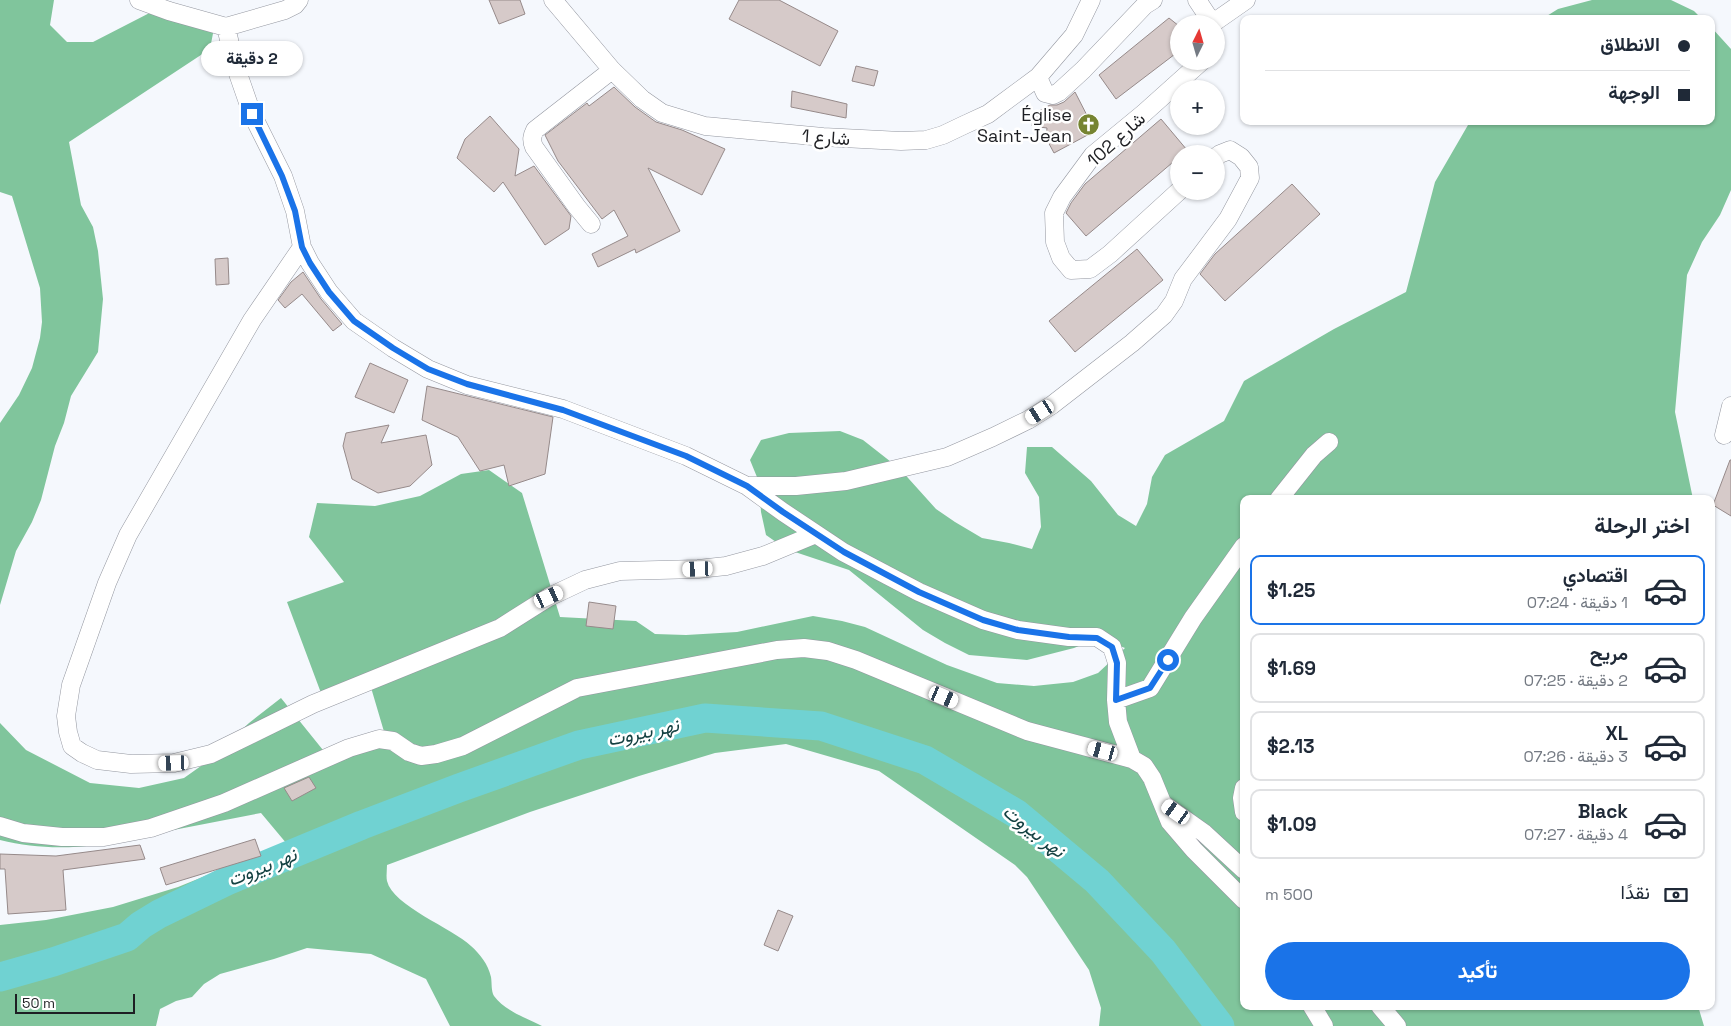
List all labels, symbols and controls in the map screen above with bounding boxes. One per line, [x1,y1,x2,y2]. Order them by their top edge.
north arrow [1170,15,1225,70]
map controls [1170,15,1225,200]
text: الانطلاق [1600,32,1660,57]
callout: 2 دقيقة [201,42,303,76]
text: 2 دقيقة [226,48,278,69]
button: + [1170,80,1225,135]
text: الوجهة [1608,80,1660,105]
route end [241,103,263,125]
place label: Église Saint-Jean [977,103,1072,147]
street label: شارع 102 [1082,107,1151,172]
church icon: Église Saint-Jean [1076,112,1100,136]
street label: شارع 1 [801,124,851,151]
button: − [1170,145,1225,200]
car [1023,398,1056,426]
text: اختر الرحلة [1594,511,1690,539]
car [682,561,713,577]
text: اقتصادي [1563,563,1628,588]
icon: car [1643,568,1688,613]
text: $1.25 [1267,578,1315,603]
car [532,584,565,610]
text: 1 دقيقة · 07:24 [1527,592,1628,613]
text: مريح [1590,641,1628,666]
icon: car [1643,646,1688,691]
route start [1157,649,1179,671]
text: $1.69 [1267,656,1316,681]
text: 2 دقيقة · 07:25 [1524,670,1628,691]
car [927,684,960,710]
water label: نهر بيروت [605,712,683,752]
text: XL [1605,721,1628,746]
icon: car [1643,724,1688,769]
text: $2.13 [1267,734,1315,759]
car [1086,740,1119,762]
text: 3 دقيقة · 07:26 [1523,746,1628,767]
car [158,755,189,771]
car [1159,797,1192,827]
water label: نهر بيروت [998,799,1071,864]
text: Black [1578,799,1628,824]
icon: car [1643,802,1688,847]
text: $1.09 [1267,812,1317,837]
text: 4 دقيقة · 07:27 [1524,824,1628,845]
water label: نهر بيروت [224,841,302,892]
text: نقدًا [1621,880,1650,905]
icon: cash [1662,881,1690,909]
text: 500 m [1265,884,1313,905]
button: تأكيد [1265,942,1690,1000]
scale bar [15,991,135,1014]
text: 50 m [22,994,55,1012]

